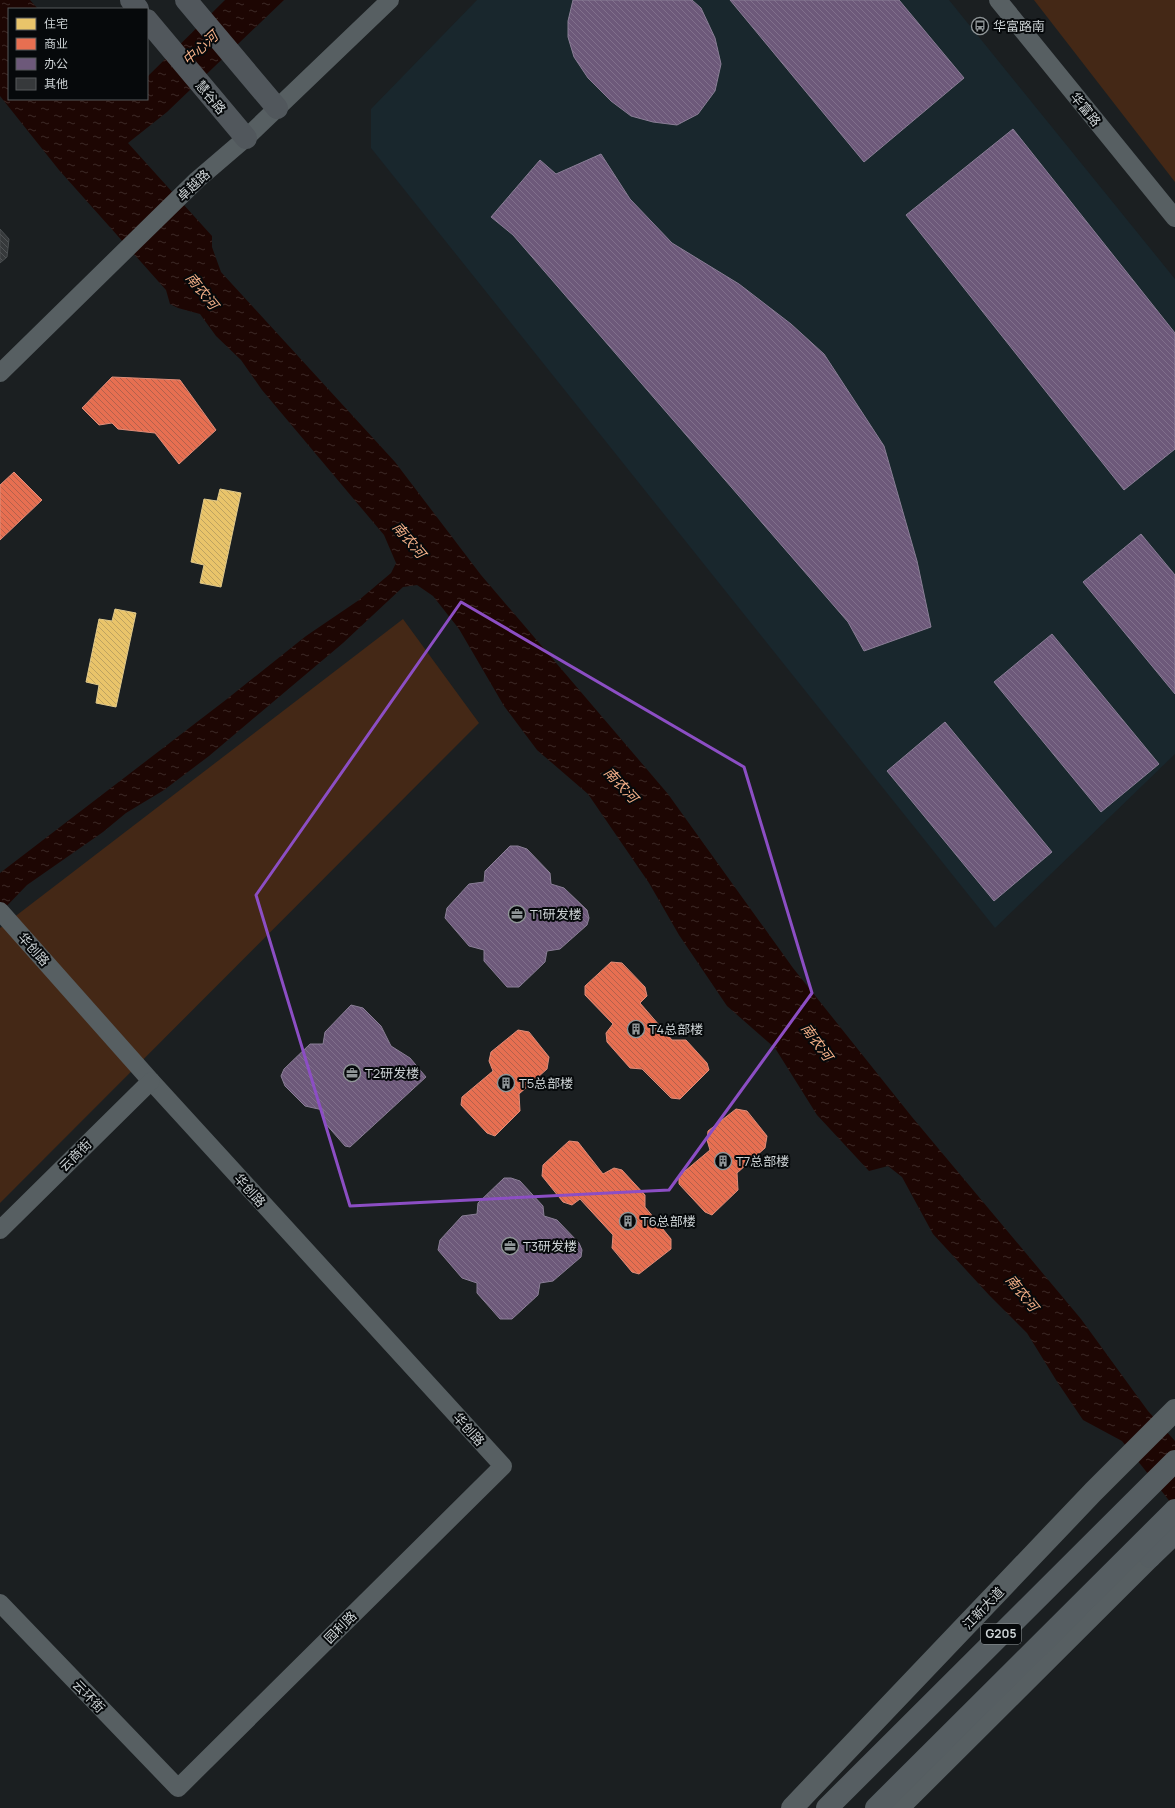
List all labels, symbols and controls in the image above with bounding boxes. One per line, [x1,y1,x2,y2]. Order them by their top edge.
legend [8,8,148,100]
text: 住宅 [44,15,68,32]
bus stop icon: 华富路南 [970,16,990,36]
place label: 华富路南 [993,17,1045,35]
water label: 中心河 [178,25,224,69]
text: 商业 [44,35,68,52]
text: 办公 [44,55,68,72]
text: 其他 [44,75,68,92]
street label: 慧谷路 [192,76,230,118]
street label: 华富路 [1067,88,1105,130]
street label: 卓越路 [173,165,213,205]
water label: 南农河 [182,268,225,315]
water label: 南农河 [389,517,432,564]
water label: 南农河 [600,763,645,809]
office icon: T1研发楼 [507,904,527,924]
place label: T1研发楼 [530,905,582,923]
street label: 华创路 [14,928,54,970]
building icon: T4总部楼 [626,1019,646,1039]
water label: 南农河 [797,1019,839,1067]
place label: T4总部楼 [649,1020,703,1038]
office icon: T2研发楼 [342,1063,362,1083]
place label: T2研发楼 [365,1064,419,1082]
building icon: T5总部楼 [496,1073,516,1093]
place label: T5总部楼 [519,1074,573,1092]
street label: 云商街 [55,1135,95,1175]
building icon: T7总部楼 [713,1151,733,1171]
place label: T7总部楼 [736,1152,789,1170]
street label: 华创路 [230,1169,270,1211]
building icon: T6总部楼 [618,1211,638,1231]
place label: T6总部楼 [641,1212,696,1230]
office icon: T3研发楼 [500,1236,520,1256]
place label: T3研发楼 [523,1237,577,1255]
water label: 南农河 [1002,1270,1045,1317]
street label: 华创路 [449,1408,489,1450]
street label: 江新大道 [958,1583,1008,1633]
street label: 园利路 [320,1607,360,1647]
road number: G205 [981,1624,1021,1644]
street label: 云环街 [69,1676,109,1716]

